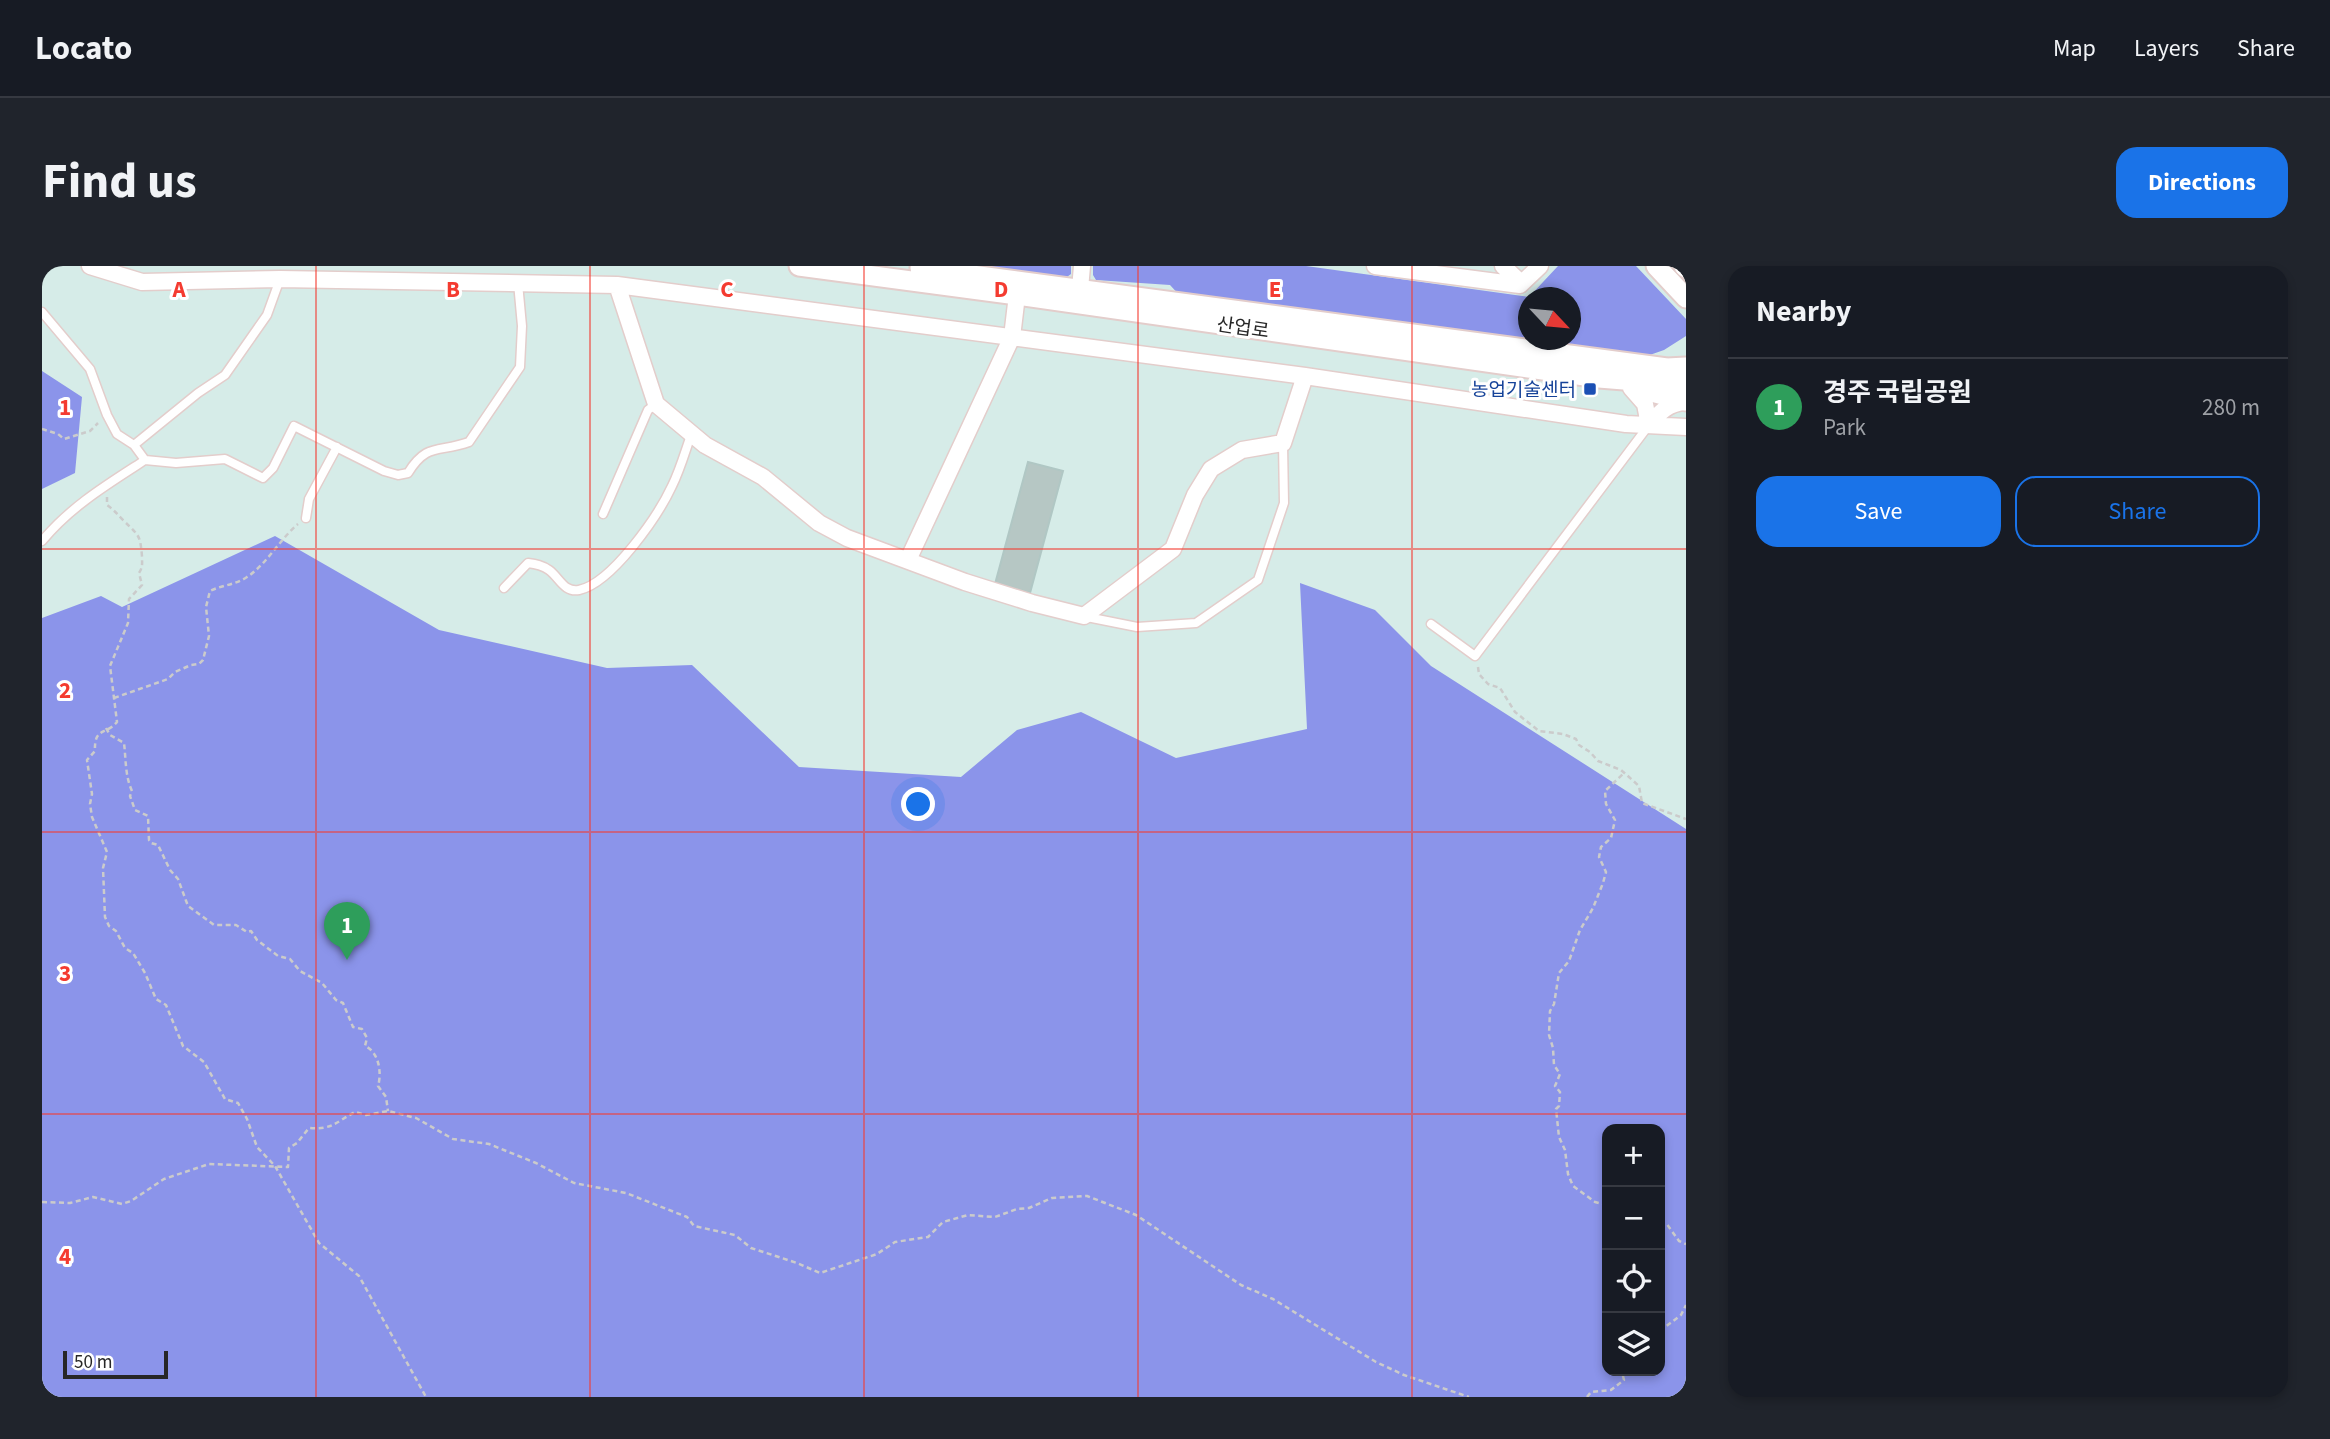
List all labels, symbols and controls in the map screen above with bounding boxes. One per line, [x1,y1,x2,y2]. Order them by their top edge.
text: Locato [35,25,132,72]
text: Map [2053,31,2096,66]
text: Layers [2134,31,2199,66]
text: Share [2237,31,2295,66]
text: Find us [42,147,197,217]
button: Directions [2116,147,2288,218]
text: A [171,273,186,306]
text: B [446,273,460,306]
text: C [720,273,734,306]
text: D [994,273,1008,306]
text: E [1269,273,1281,306]
north arrow [1518,287,1581,350]
text: Nearby [1756,290,1851,333]
street label: 산업로 [1215,311,1271,346]
text: 경주 국립공원 [1823,374,1972,411]
place label: 농업기술센터 [1471,377,1576,404]
marker: 농업기술센터 [1582,381,1598,397]
text: 1 [59,391,71,424]
text: 1 [1773,391,1785,424]
text: 280 m [2202,391,2260,424]
text: Park [1823,411,1866,444]
button: Save [1756,476,2001,547]
button: Share [2015,476,2260,547]
text: 2 [59,674,71,707]
your location [901,787,935,821]
pin: 1 [324,902,370,960]
text: 3 [59,957,71,990]
map controls [1602,1124,1665,1376]
button: + [1602,1124,1665,1187]
button: − [1602,1187,1665,1250]
text: 4 [59,1240,71,1273]
button: locate [1602,1250,1665,1313]
button: layers [1602,1313,1665,1376]
scale bar [63,1348,168,1380]
text: 50 m [74,1349,112,1376]

